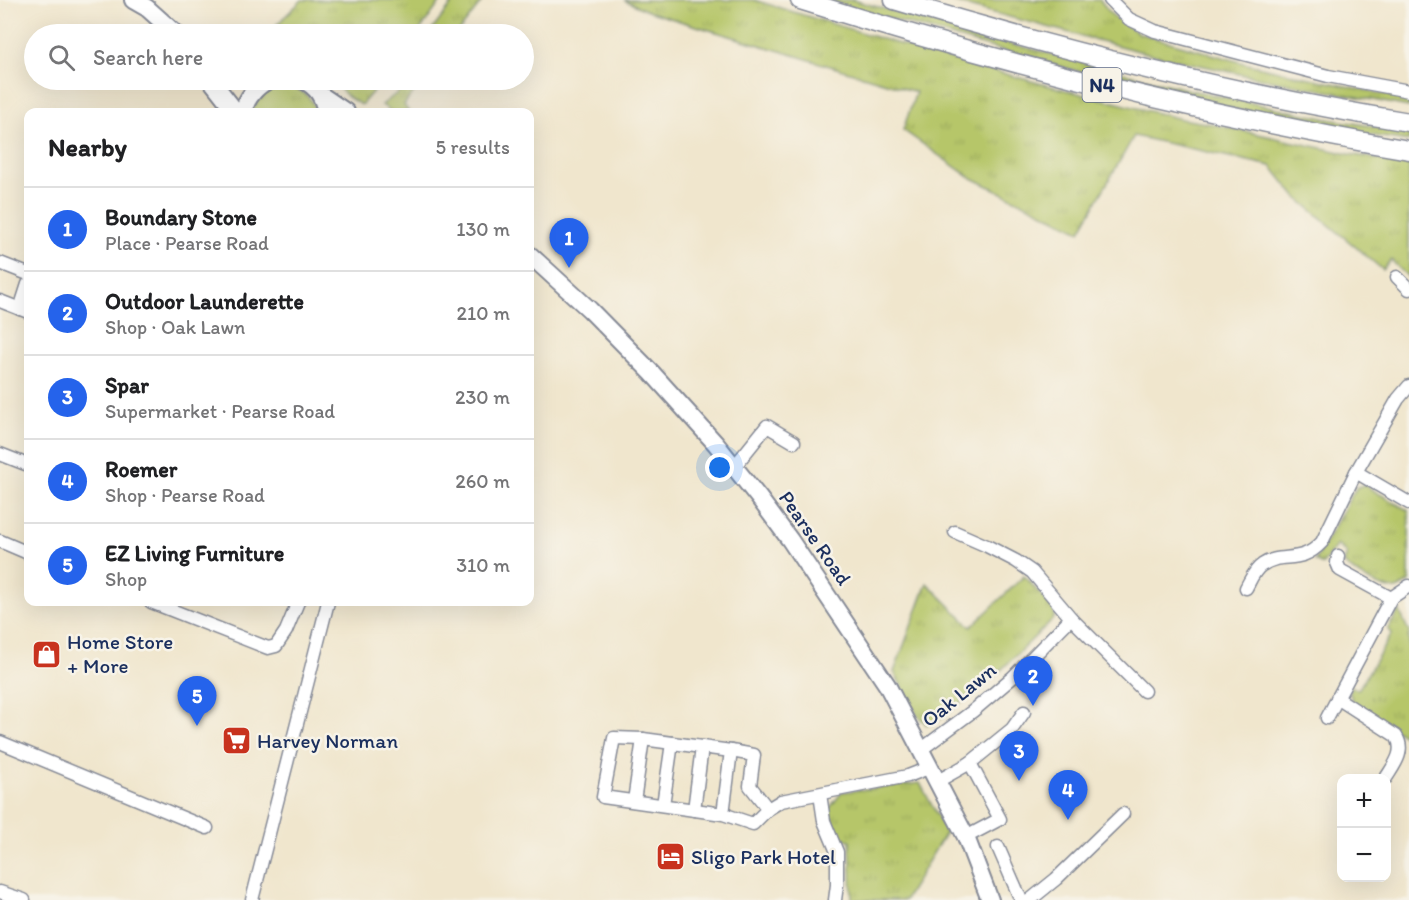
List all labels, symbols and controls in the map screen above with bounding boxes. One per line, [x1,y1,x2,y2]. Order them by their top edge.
search box [24,24,534,90]
icon: search [45,41,78,74]
text: Search here [93,44,203,71]
road number: N4 [1082,68,1122,102]
text: Nearby [48,131,127,163]
text: 5 results [436,135,510,159]
text: Boundary Stone [105,204,257,231]
text: 1 [63,217,72,241]
text: 130 m [456,217,510,241]
pin: 1 [550,218,588,268]
text: Place · Pearse Road [105,231,269,255]
text: Outdoor Launderette [105,288,304,315]
text: 2 [62,301,73,325]
text: 210 m [457,301,510,325]
text: Shop · Oak Lawn [105,315,245,339]
text: Spar [105,372,149,399]
text: 3 [62,385,73,409]
text: 230 m [455,385,510,409]
text: Supermarket · Pearse Road [105,399,335,423]
your location [705,453,734,482]
text: Roemer [105,456,177,483]
text: 4 [61,469,74,493]
text: 260 m [455,469,510,493]
text: Shop · Pearse Road [105,483,265,507]
street label: Pearse Road [774,486,857,590]
text: EZ Living Furniture [105,540,284,567]
text: 5 [62,553,73,577]
text: 310 m [456,553,510,577]
text: Shop [105,567,147,591]
place label: Home Store + More [67,629,173,678]
shop icon: Home Store + More [30,638,62,670]
pin: 2 [1014,656,1052,706]
street label: Oak Lawn [916,657,1001,732]
pin: 5 [178,676,216,726]
supermarket icon: Harvey Norman [220,725,252,757]
place label: Harvey Norman [257,728,398,753]
pin: 3 [1000,732,1038,781]
pin: 4 [1048,770,1088,820]
map controls [1337,774,1391,882]
button: + [1337,774,1391,828]
button: − [1337,828,1391,882]
hotel icon: Sligo Park Hotel [654,841,686,873]
place label: Sligo Park Hotel [691,844,836,869]

